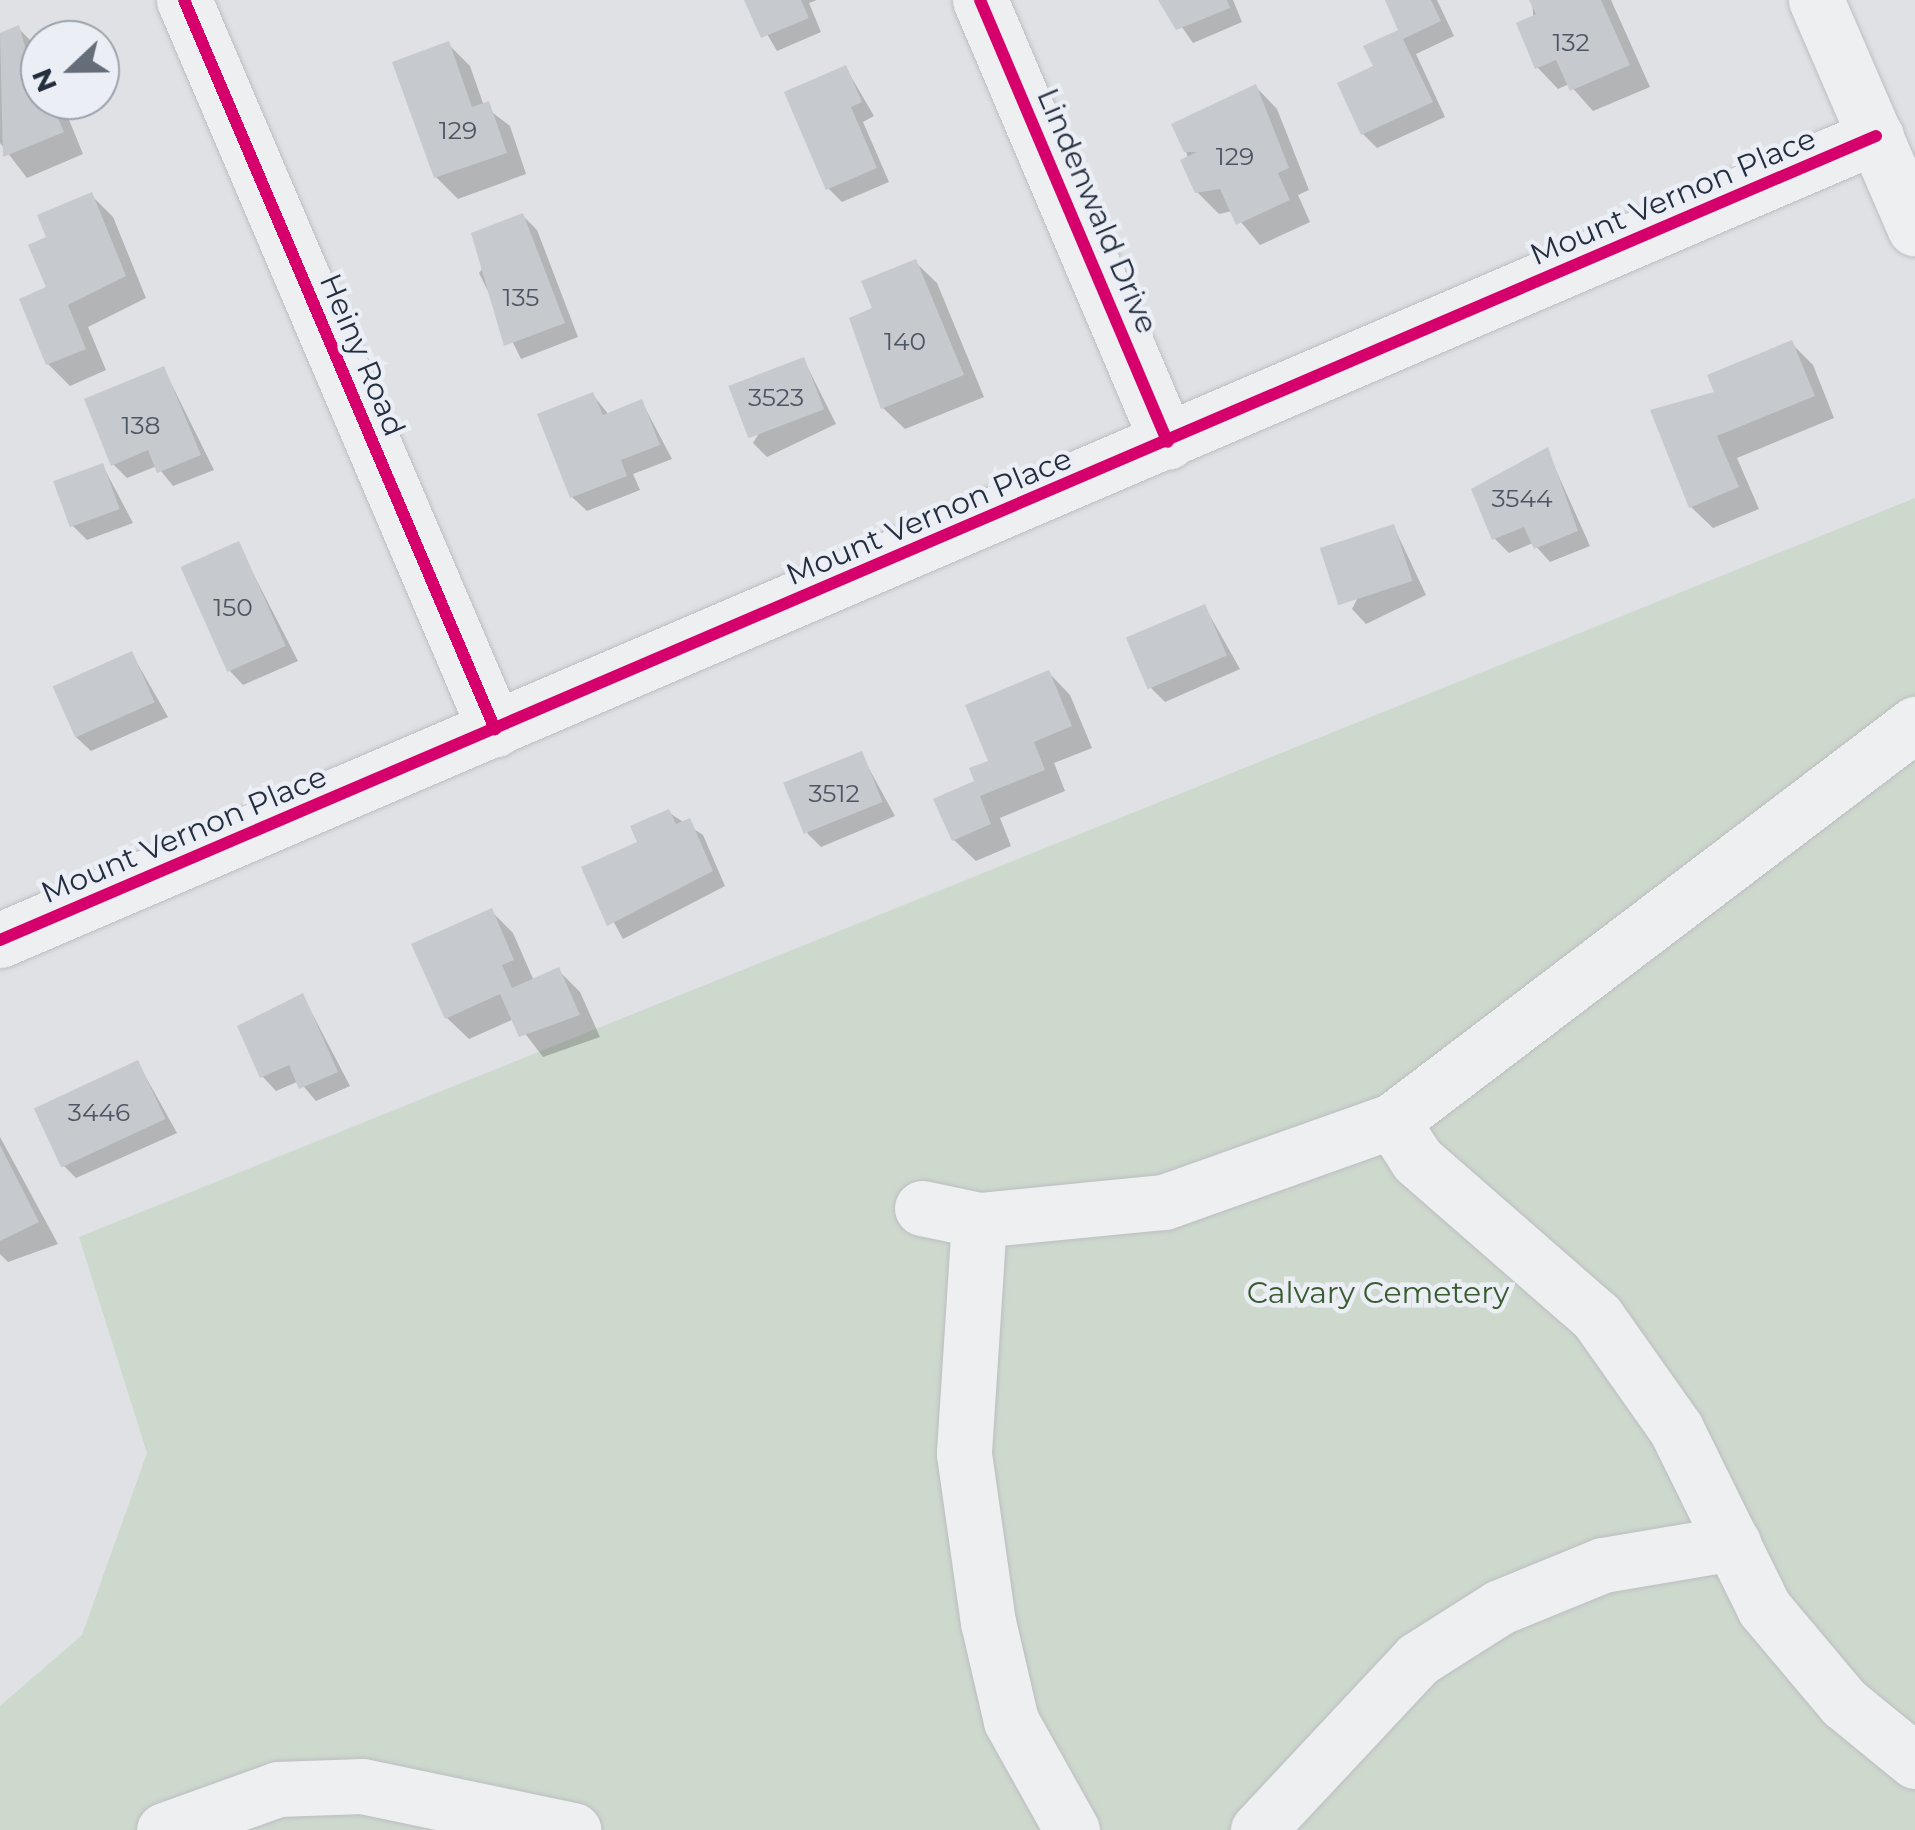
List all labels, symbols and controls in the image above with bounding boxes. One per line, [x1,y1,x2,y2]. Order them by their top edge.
north arrow [20,20,120,120]
house number: 132 [1552,27,1590,57]
text: N [24,64,64,97]
street label: Lindenwald Drive [1029,83,1165,339]
house number: 129 [439,115,477,145]
street label: Mount Vernon Place [1525,121,1821,273]
house number: 129 [1216,141,1254,171]
street label: Heiny Road [312,268,412,442]
house number: 135 [502,282,540,312]
house number: 140 [884,326,926,356]
house number: 3523 [748,382,804,412]
house number: 138 [121,410,161,440]
street label: Mount Vernon Place [781,441,1077,593]
house number: 3544 [1491,483,1553,513]
house number: 150 [213,592,253,622]
street label: Mount Vernon Place [36,759,332,911]
house number: 3512 [808,778,860,808]
house number: 3446 [68,1097,130,1127]
park label: Calvary Cemetery [1247,1275,1509,1311]

